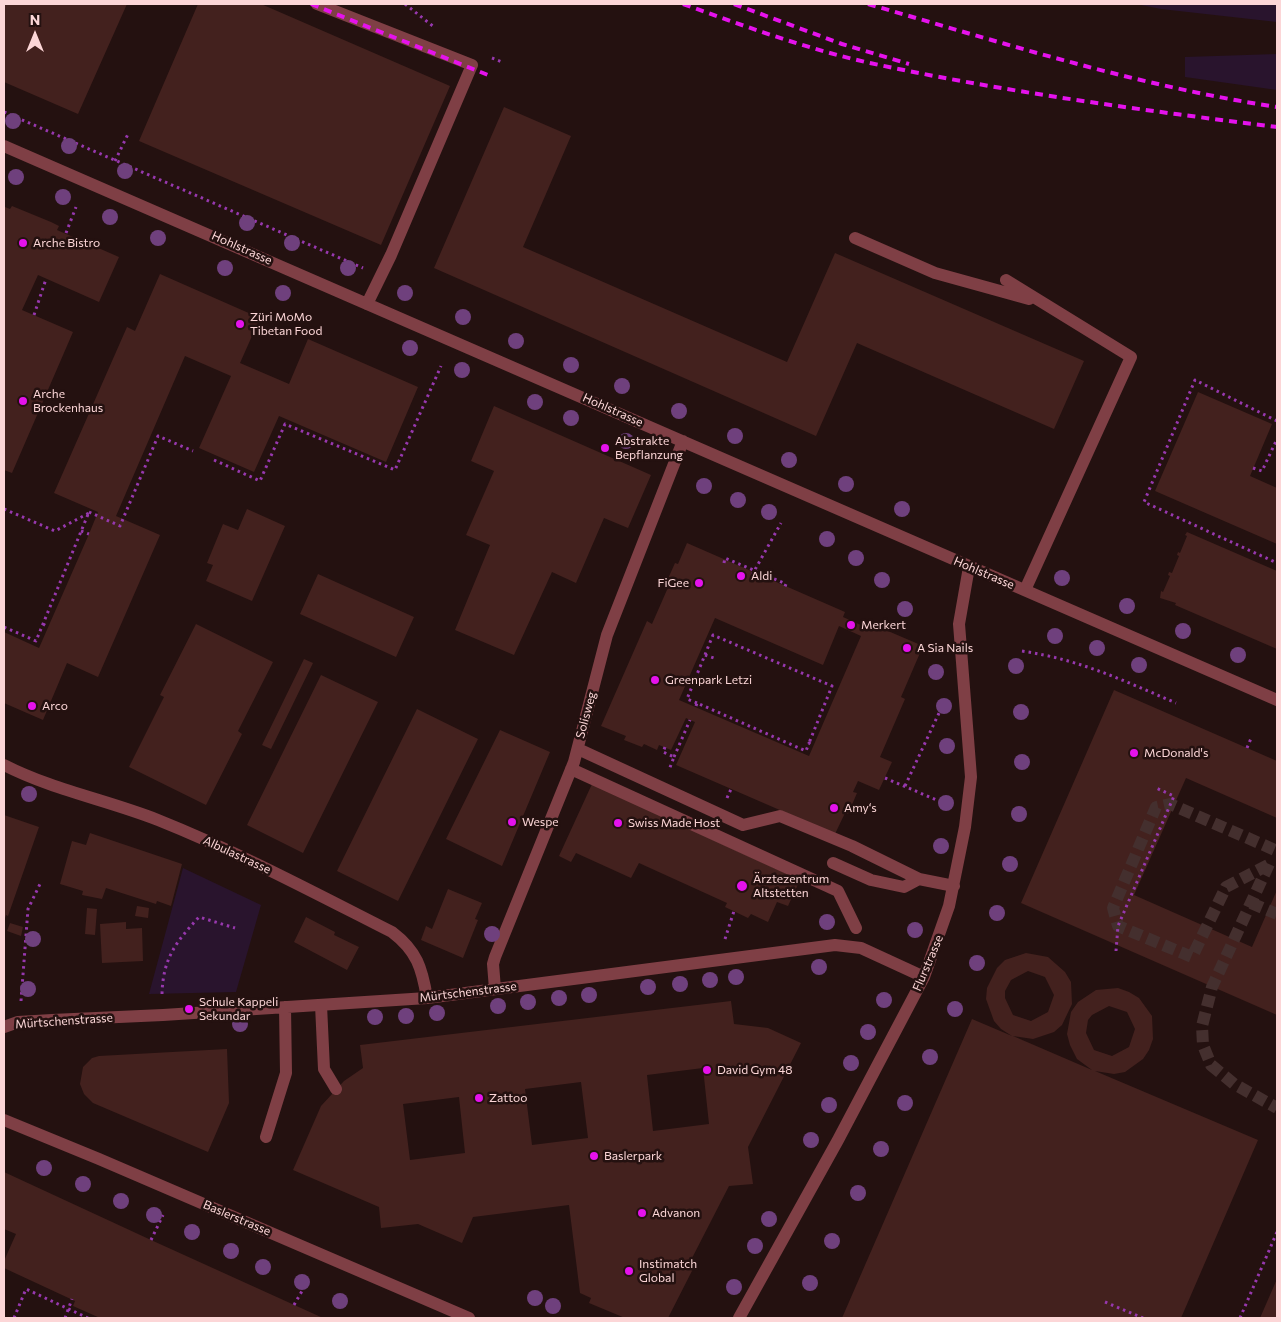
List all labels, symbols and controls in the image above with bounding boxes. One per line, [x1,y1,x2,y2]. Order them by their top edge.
north arrow [10,10,60,60]
text: N [30,11,40,28]
street label: Hohlstrasse [210,228,274,268]
place label: Arche Bistro [33,236,100,250]
marker: Arche Bistro [17,237,29,249]
place label: Züri MoMo Tibetan Food [250,310,322,338]
marker: Züri MoMo Tibetan Food [234,318,246,330]
place label: Arche Brockenhaus [33,387,103,415]
street label: Hohlstrasse [581,390,645,430]
marker: Arche Brockenhaus [17,395,29,407]
place label: Abstrakte Bepflanzung [615,434,683,462]
marker: Abstrakte Bepflanzung [599,442,611,454]
street label: Hohlstrasse [951,554,1017,592]
place label: Aldi [751,569,772,583]
marker: Aldi [735,570,747,582]
place label: FiGee [658,576,689,590]
marker: FiGee [693,577,705,589]
place label: Merkert [861,618,906,632]
marker: Merkert [845,619,857,631]
place label: A Sia Nails [917,641,973,655]
marker: A Sia Nails [901,642,913,654]
place label: Greenpark Letzi [665,673,752,687]
marker: Greenpark Letzi [649,674,661,686]
street label: Solisweg [573,690,599,740]
place label: Arco [42,699,68,713]
marker: Arco [26,700,38,712]
place label: McDonald's [1144,746,1208,760]
marker: McDonald's [1128,747,1140,759]
place label: Amy‘s [844,801,877,815]
marker: Amy‘s [828,802,840,814]
place label: Wespe [522,815,559,829]
marker: Wespe [506,816,518,828]
place label: Swiss Made Host [628,816,720,830]
marker: Swiss Made Host [612,817,624,829]
street label: Albulastrasse [201,833,273,877]
place label: Ärztezentrum Altstetten [753,872,829,900]
marker: Ärztezentrum Altstetten [735,879,749,893]
street label: Flurstrasse [910,933,946,993]
street label: Mürtschenstrasse [419,979,517,1005]
place label: Schule Kappeli Sekundar [199,995,278,1023]
marker: Schule Kappeli Sekundar [183,1003,195,1015]
street label: Mürtschenstrasse [15,1010,113,1032]
place label: David Gym 48 [717,1063,792,1077]
marker: David Gym 48 [701,1064,713,1076]
place label: Zattoo [489,1091,527,1105]
marker: Zattoo [473,1092,485,1104]
place label: Baslerpark [604,1149,662,1163]
marker: Baslerpark [588,1150,600,1162]
street label: Baslerstrasse [201,1197,273,1239]
place label: Advanon [652,1206,700,1220]
marker: Advanon [636,1207,648,1219]
place label: Instimatch Global [639,1257,697,1285]
marker: Instimatch Global [623,1265,635,1277]

